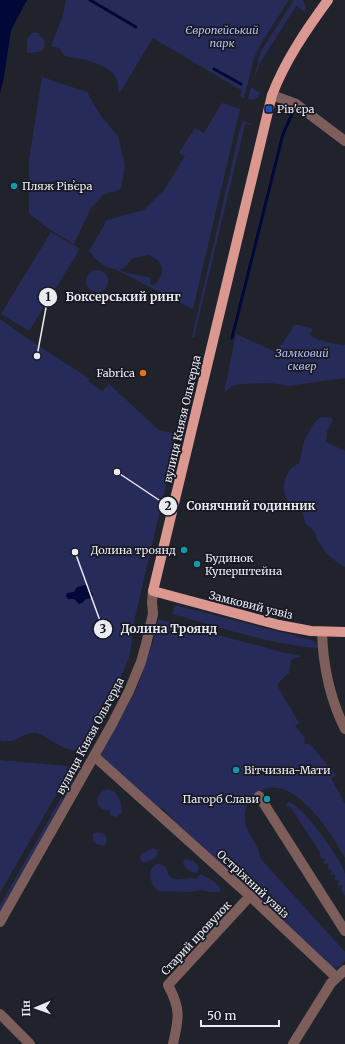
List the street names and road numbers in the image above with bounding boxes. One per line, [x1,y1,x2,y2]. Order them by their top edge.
street label: вулиця Князя Ольгерда [160,354,204,484]
street label: Замковий узвіз [208,588,295,622]
street label: вулиця Князя Ольгерда [53,675,127,797]
street label: Остріжний узвіз [214,847,292,921]
street label: Старий провулок [158,898,234,978]

